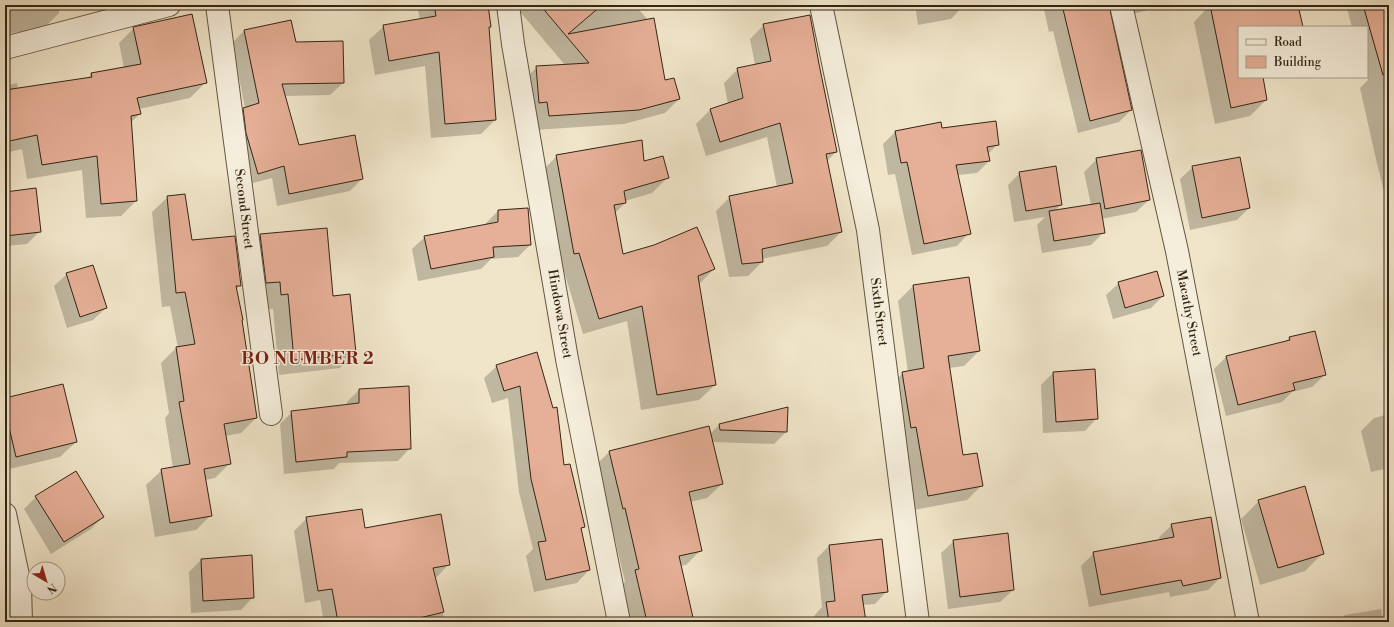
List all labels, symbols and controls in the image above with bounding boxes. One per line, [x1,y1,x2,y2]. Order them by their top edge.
legend [1238,26,1368,78]
text: Road [1274,35,1302,50]
text: Building [1273,55,1322,70]
street label: Second Street [231,168,257,251]
street label: Hindowa Street [544,268,576,360]
street label: Macathy Street [1173,268,1205,358]
street label: Sixth Street [867,277,891,348]
district label: BO NUMBER 2 [241,348,375,370]
north arrow [26,561,66,601]
text: N [44,580,59,596]

